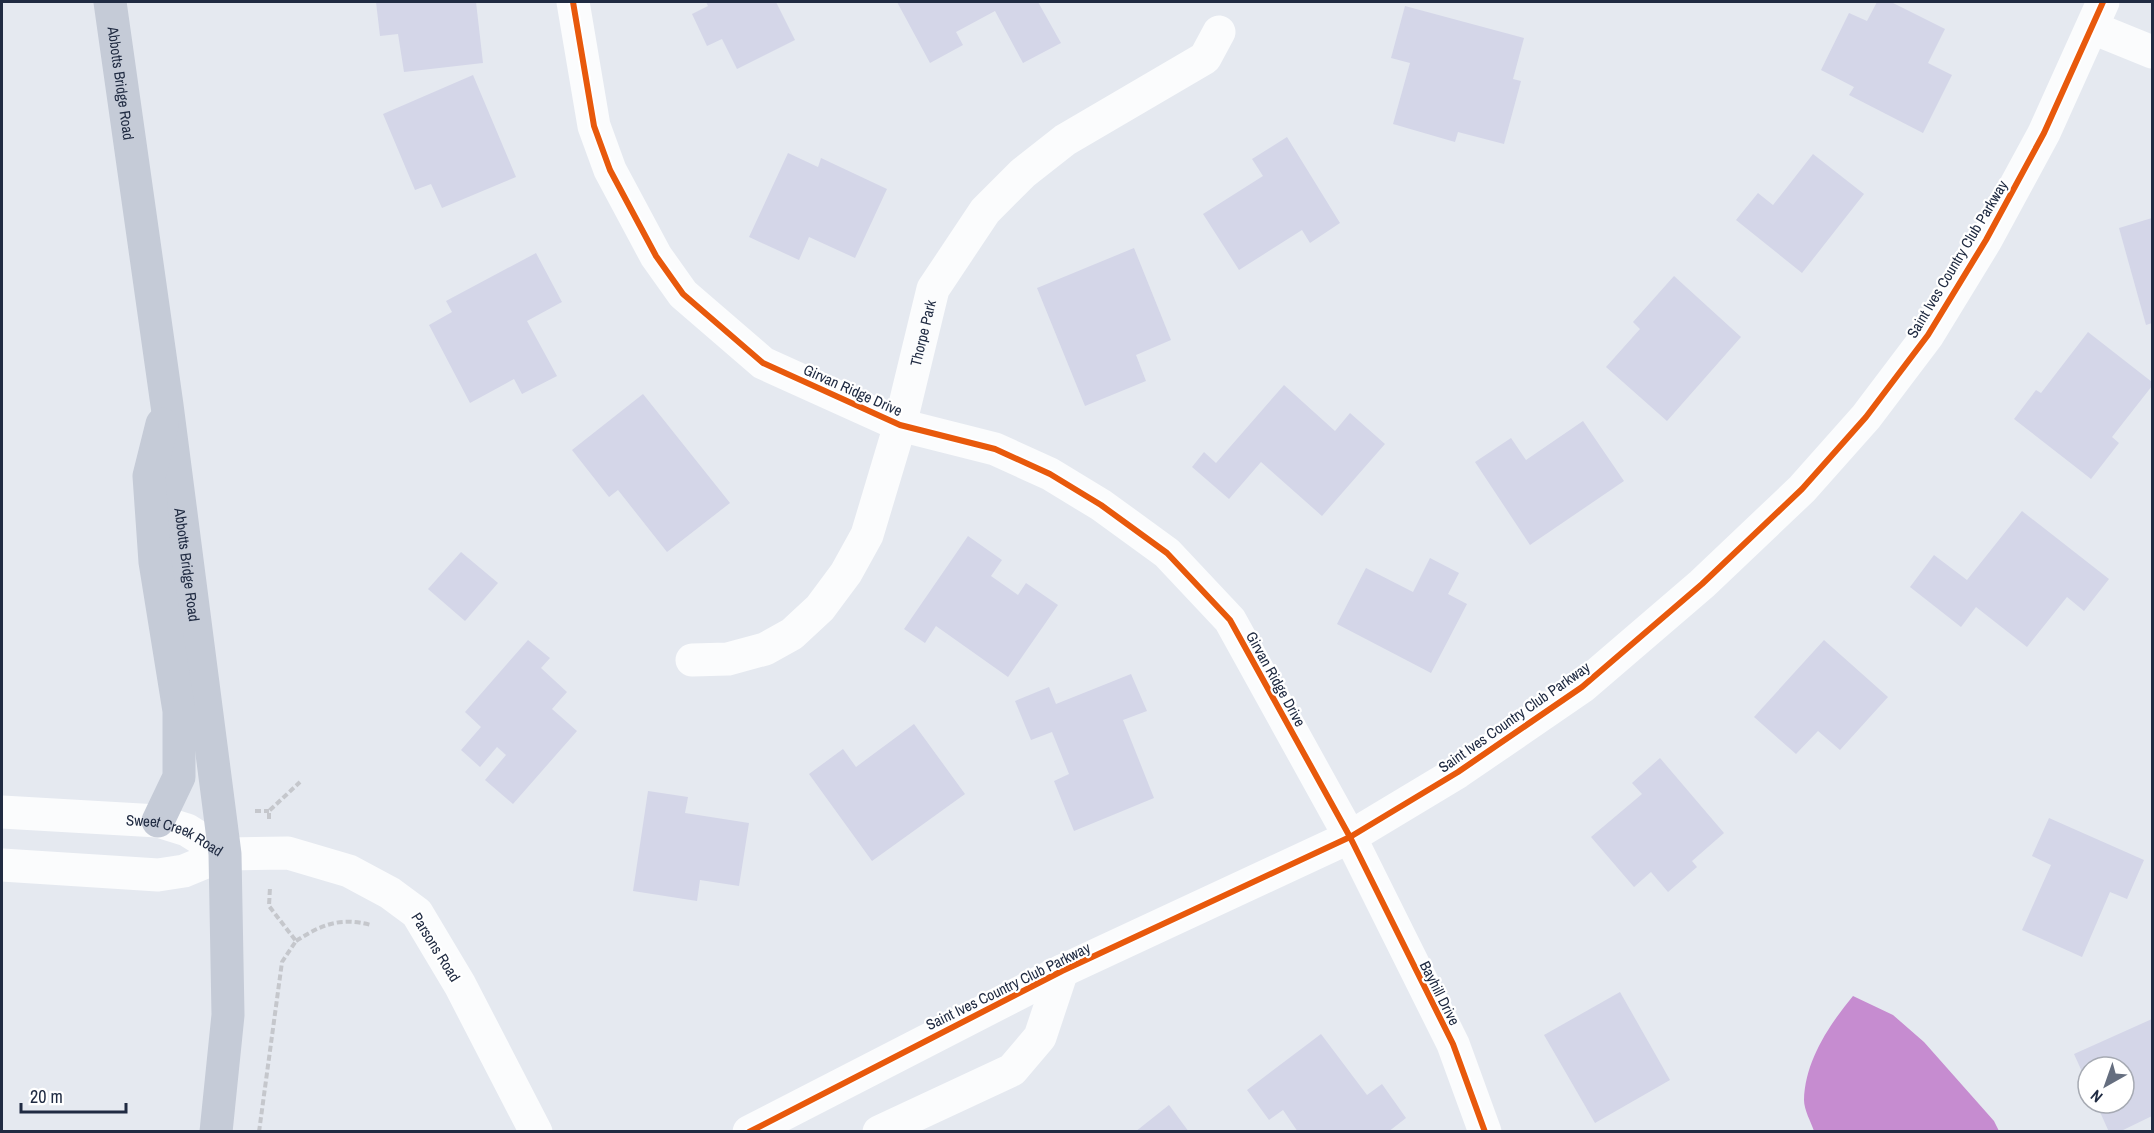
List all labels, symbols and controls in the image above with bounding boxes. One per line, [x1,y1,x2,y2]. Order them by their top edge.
street label: Abbotts Bridge Road [103,24,140,141]
street label: Saint Ives Country Club Parkway [1902,176,2013,342]
street label: Thorpe Park [904,297,941,368]
street label: Girvan Ridge Drive [800,359,906,421]
street label: Abbotts Bridge Road [170,506,205,623]
street label: Girvan Ridge Drive [1241,628,1311,731]
street label: Saint Ives Country Club Parkway [1434,656,1595,777]
street label: Sweet Creek Road [126,809,227,861]
street label: Parsons Road [406,908,466,986]
street label: Saint Ives Country Club Parkway [922,937,1094,1035]
street label: Bayhill Drive [1415,957,1465,1029]
north arrow [2076,1055,2136,1115]
scale bar [21,1076,126,1114]
text: 20 m [30,1084,63,1109]
text: N [2086,1085,2107,1108]

